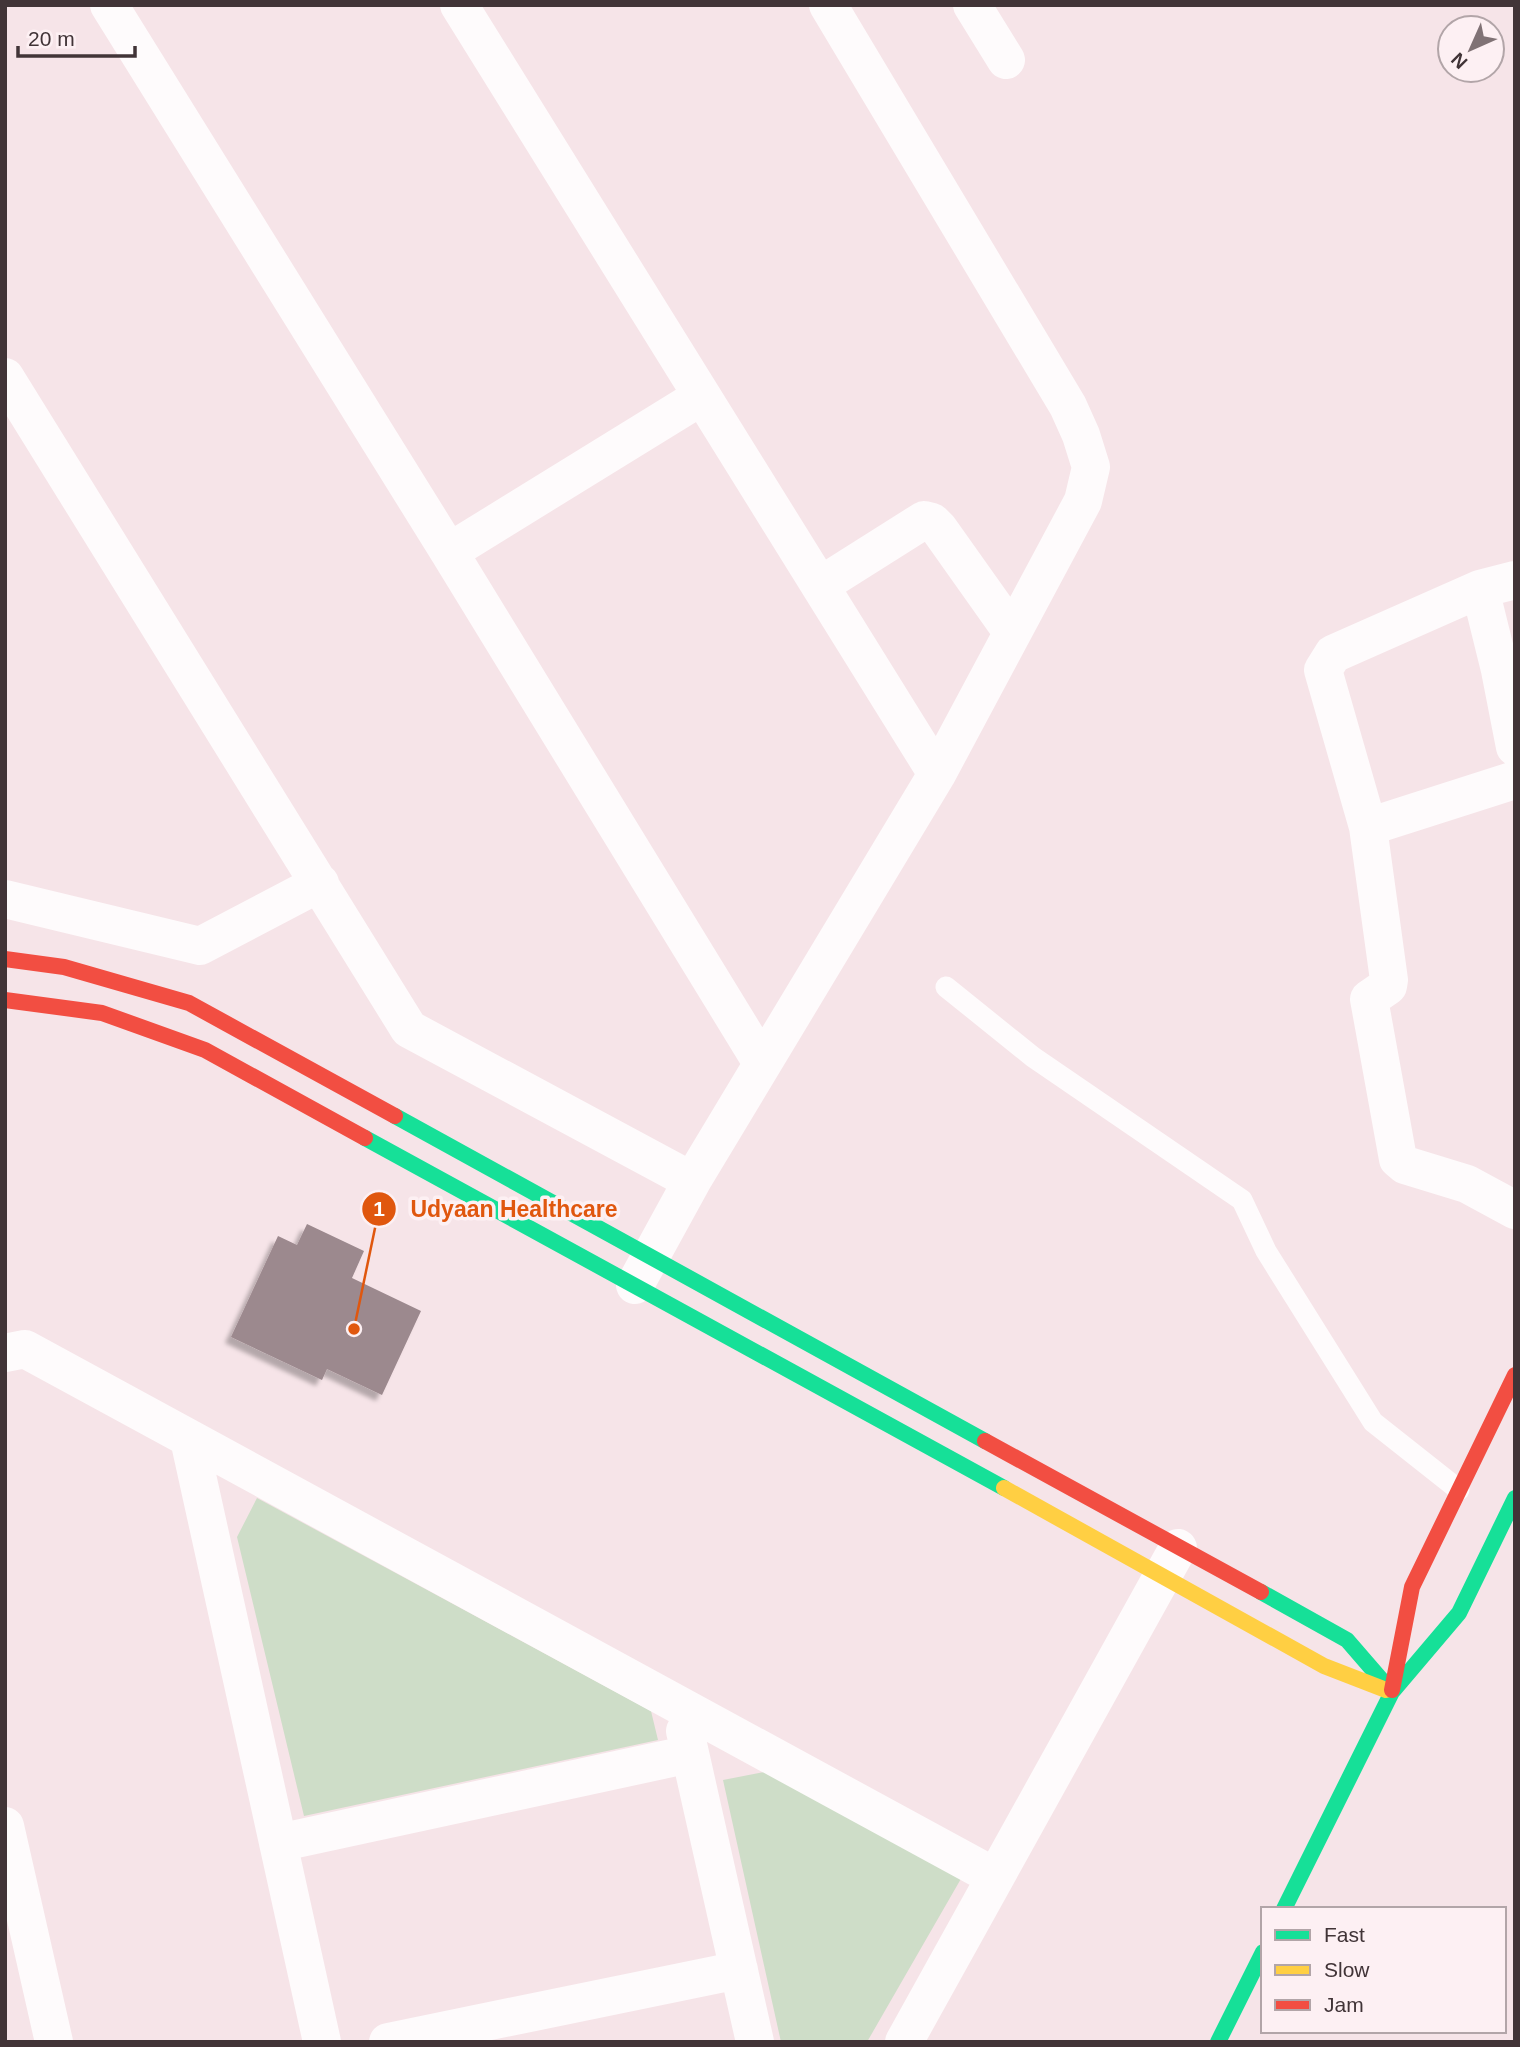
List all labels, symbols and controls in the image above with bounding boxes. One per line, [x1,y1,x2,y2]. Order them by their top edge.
scale bar [18,14,135,58]
north arrow [1436,14,1506,84]
text: 20 m [28,27,75,50]
text: N [1447,48,1472,73]
callout: Udyaan Healthcare [362,1187,632,1231]
text: Udyaan Healthcare [410,1196,618,1222]
text: 1 [373,1197,385,1220]
legend [1261,1907,1506,2033]
text: Fast [1324,1923,1365,1946]
text: Slow [1324,1958,1370,1981]
text: Jam [1324,1993,1364,2016]

